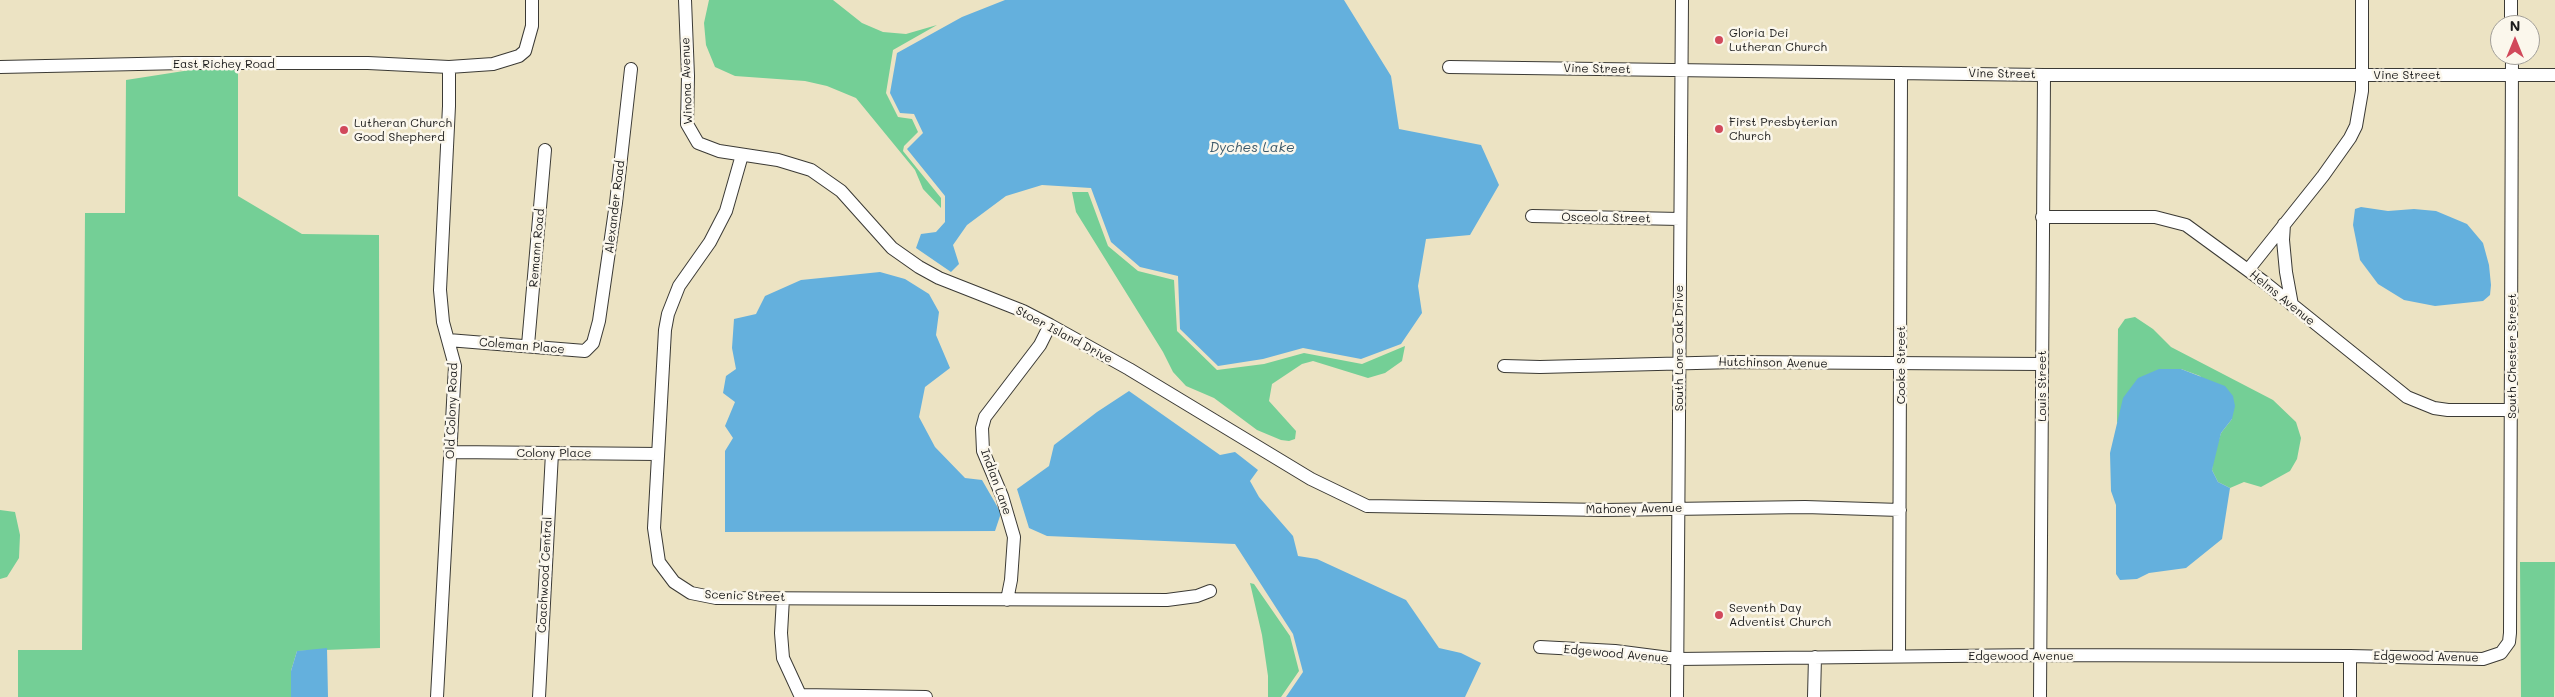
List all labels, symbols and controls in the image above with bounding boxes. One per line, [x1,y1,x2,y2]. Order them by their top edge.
north arrow [2490,15,2540,65]
text: N [2510,16,2520,35]
place label: Gloria Dei Lutheran Church [1729,26,1827,54]
marker: Gloria Dei Lutheran Church [1713,34,1725,46]
street label: Winona Avenue [678,37,696,125]
street label: East Richey Road [173,57,275,71]
street label: Vine Street [1563,61,1631,77]
street label: Vine Street [1968,66,2036,82]
street label: Vine Street [2373,68,2441,82]
place label: First Presbyterian Church [1729,115,1837,143]
place label: Lutheran Church Good Shepherd [354,116,452,144]
marker: First Presbyterian Church [1713,123,1725,135]
marker: Lutheran Church Good Shepherd [338,124,350,136]
water label: Dyches Lake [1209,140,1295,156]
street label: Alexander Road [602,160,628,254]
street label: Remann Road [526,208,548,288]
street label: Osceola Street [1561,210,1651,226]
street label: Helms Avenue [2246,267,2318,329]
street label: South Lone Oak Drive [1672,285,1686,411]
street label: South Chester Street [2505,293,2519,419]
street label: Stoer Island Drive [1013,303,1115,367]
street label: Cooke Street [1894,326,1908,404]
street label: Coleman Place [479,335,565,357]
street label: Louis Street [2035,350,2049,422]
street label: Hutchinson Avenue [1718,355,1828,371]
street label: Old Colony Road [443,363,461,459]
street label: Colony Place [517,446,591,460]
street label: Indian Lane [977,447,1015,517]
street label: Mahoney Avenue [1586,501,1682,517]
street label: Coachwood Central [535,516,555,634]
street label: Scenic Street [704,587,786,605]
place label: Seventh Day Adventist Church [1729,601,1831,629]
marker: Seventh Day Adventist Church [1713,609,1725,621]
street label: Edgewood Avenue [1563,642,1669,666]
street label: Edgewood Avenue [1968,649,2074,663]
street label: Edgewood Avenue [2373,649,2479,665]

